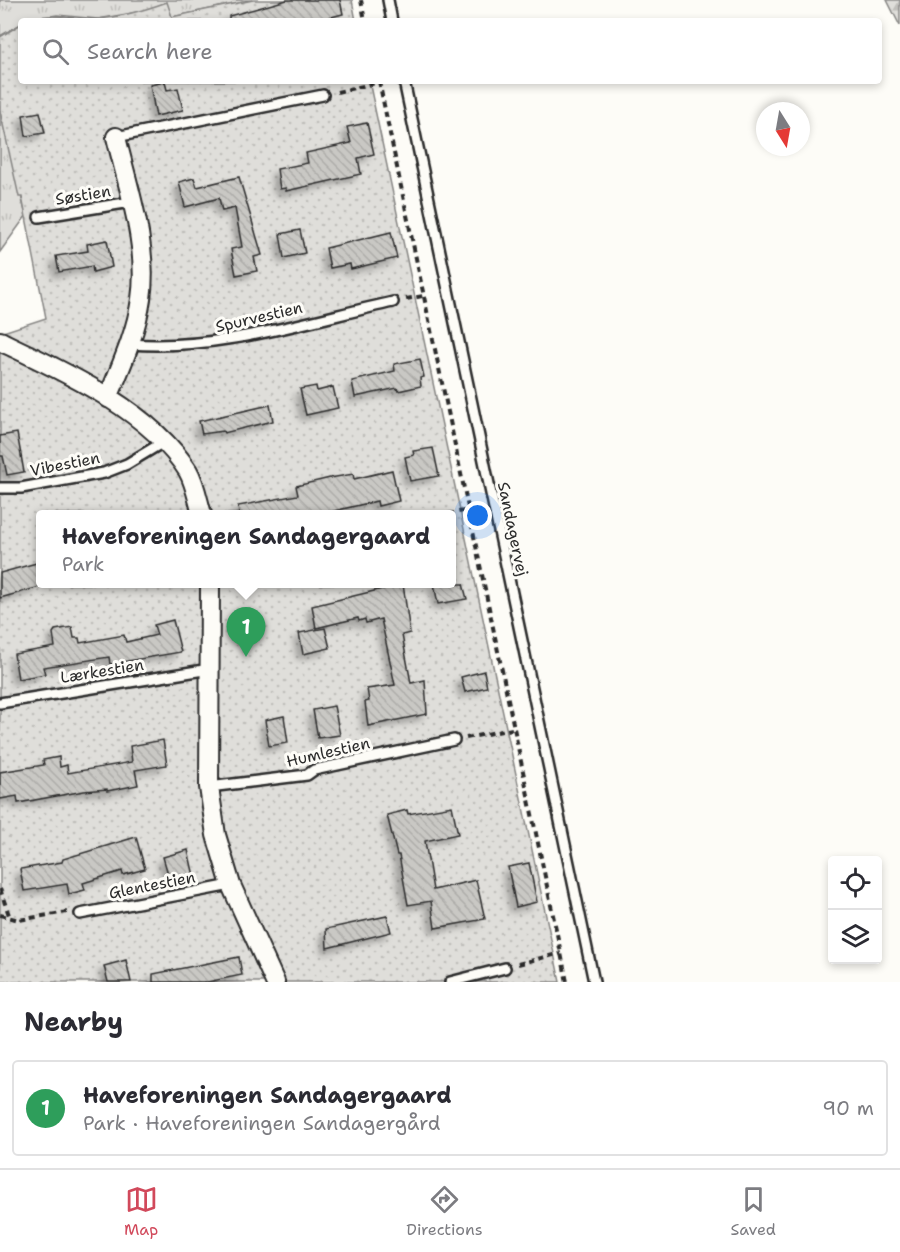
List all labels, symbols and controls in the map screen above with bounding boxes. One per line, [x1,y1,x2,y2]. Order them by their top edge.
search box [18,18,882,84]
icon: search [39,35,72,68]
text: Search here [87,37,213,66]
north arrow [756,102,810,156]
street label: Søstien [54,180,112,210]
street label: Spurvestien [213,297,305,337]
street label: Vibestien [28,447,102,481]
street label: Sandagervej [493,480,533,578]
your location [463,501,492,530]
popup [36,510,456,588]
text: Haveforeningen Sandagergaard [62,522,430,551]
text: Park [62,551,105,577]
pin: 1 [226,608,266,657]
street label: Lærkestien [59,654,145,688]
street label: Humlestien [284,732,372,772]
map controls [828,856,882,964]
button: locate [828,856,882,910]
street label: Glentestien [107,866,197,904]
button: layers [828,910,882,964]
text: Nearby [24,1004,123,1039]
text: Haveforeningen Sandagergaard [83,1081,452,1110]
text: 1 [41,1095,50,1121]
text: 90 m [822,1095,874,1121]
text: Park · Haveforeningen Sandagergård [83,1110,440,1136]
tab: Map [124,1183,158,1240]
tab: Directions [406,1183,483,1240]
tab: Saved [731,1183,776,1240]

